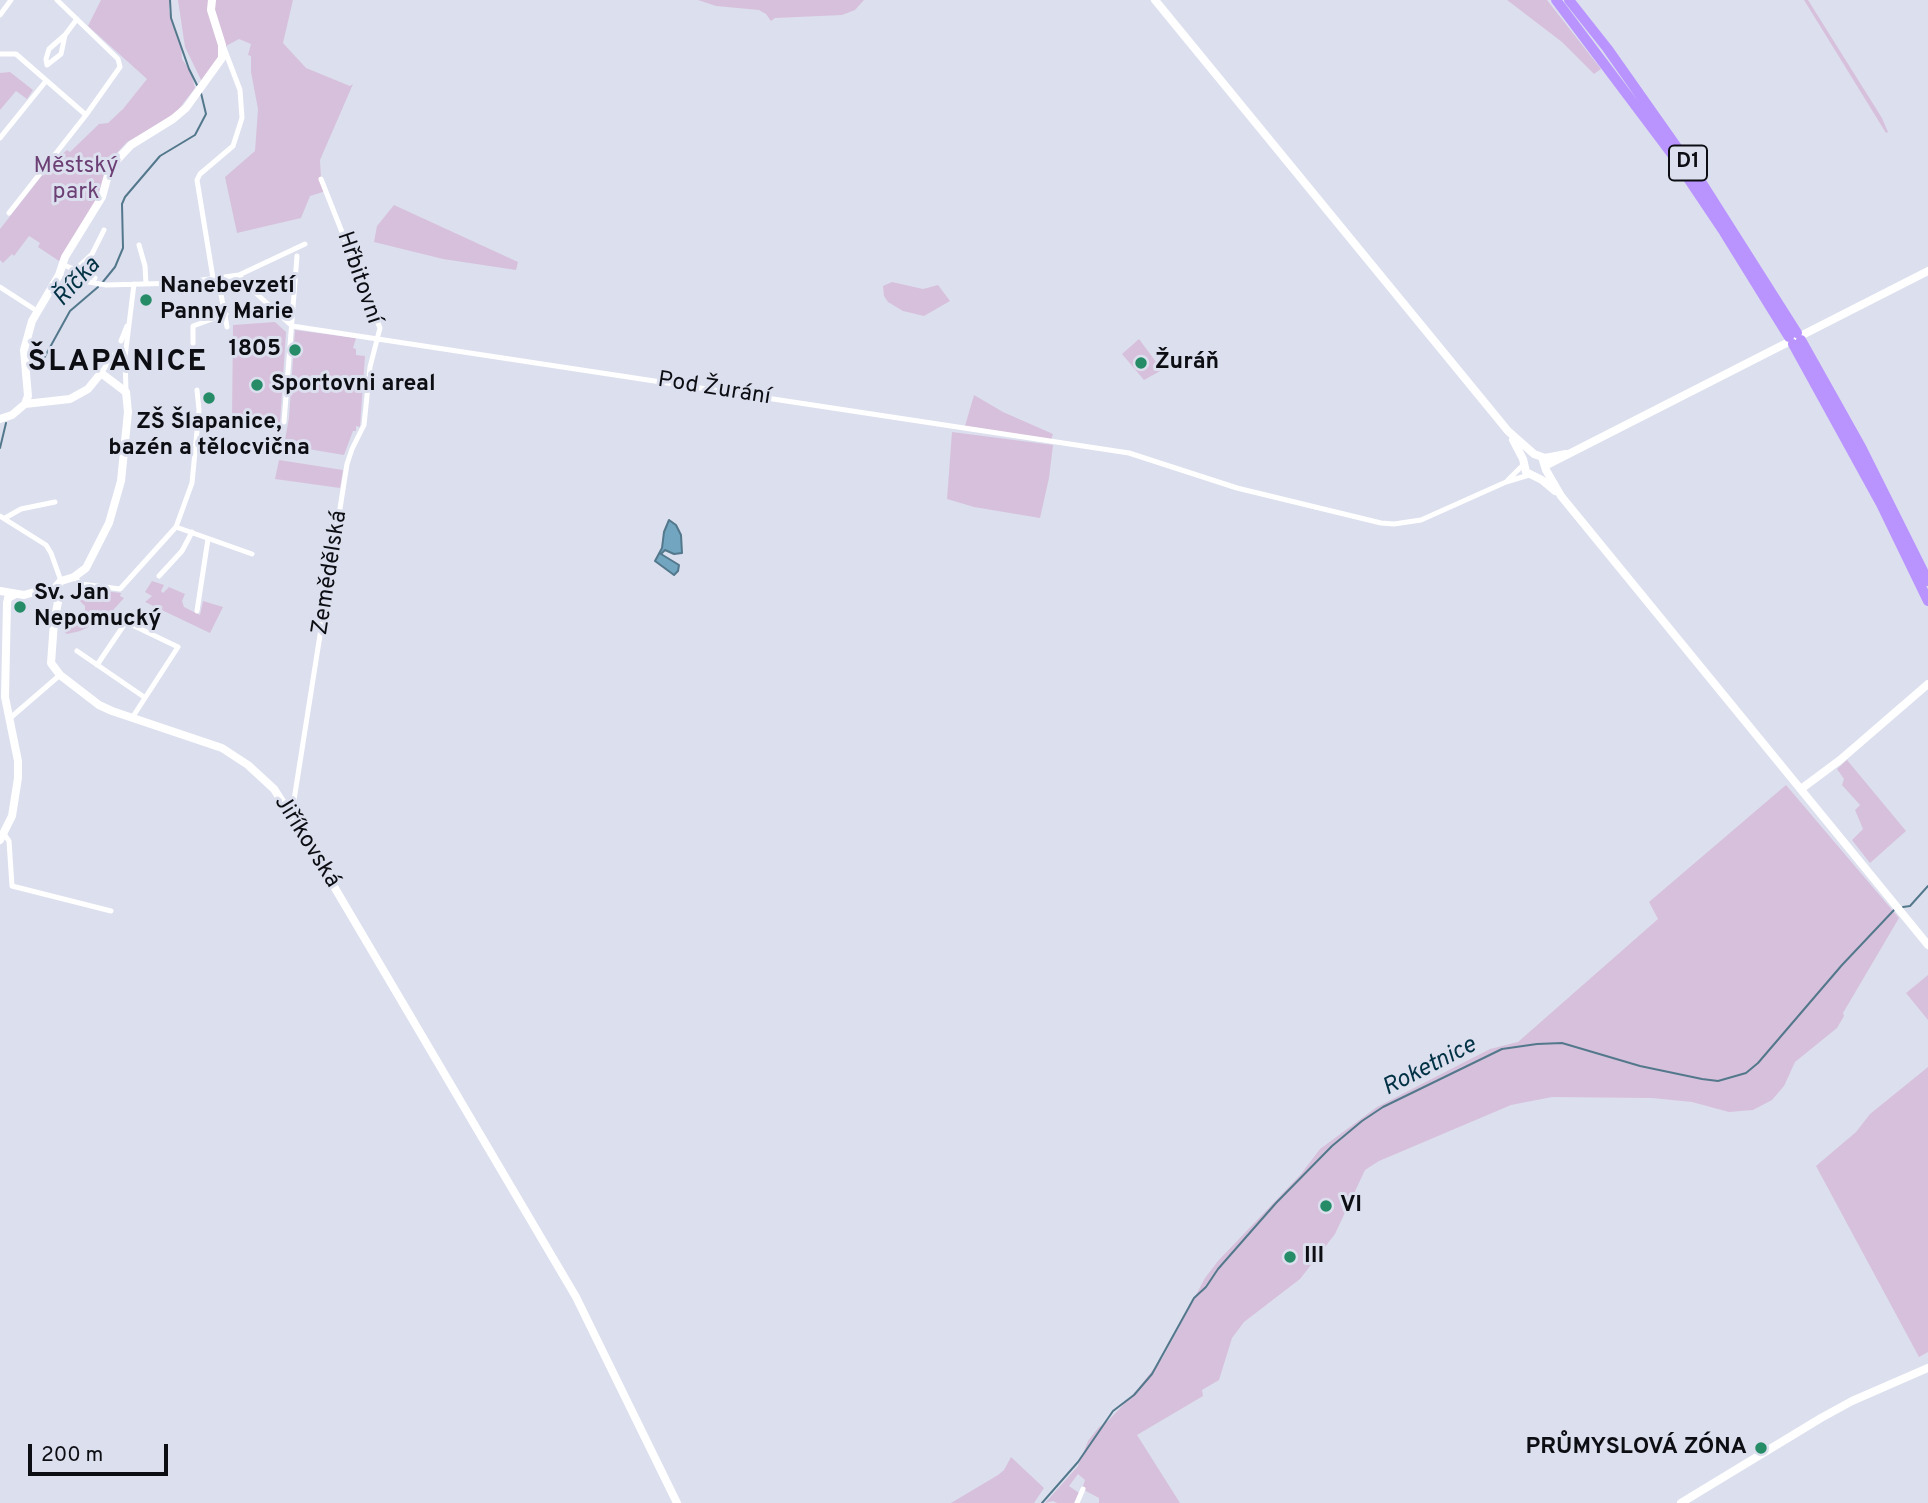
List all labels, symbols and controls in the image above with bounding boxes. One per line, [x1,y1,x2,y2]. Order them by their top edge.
road number: D1 [1669,146,1707,180]
park label: Městský park [34,153,118,207]
street label: Hřbitovní [329,228,387,328]
water label: Říčka [48,252,108,314]
place label: Nanebevzetí Panny Marie [160,273,295,327]
marker: Nanebevzetí Panny Marie [138,292,154,308]
place label: 1805 [229,336,281,364]
marker: 1805 [287,342,303,358]
district label: ŠLAPANICE [29,346,207,382]
place label: Žuráň [1155,349,1219,377]
marker: Žuráň [1133,355,1149,371]
street label: Pod Žurání [656,367,772,413]
place label: Sportovni areal [271,371,436,399]
marker: Sportovni areal [249,377,265,393]
marker: ZŠ Šlapanice, bazén a tělocvična [201,390,217,406]
place label: ZŠ Šlapanice, bazén a tělocvična [108,409,310,463]
street label: Zemědělská [308,509,354,637]
place label: Sv. Jan Nepomucký [34,580,161,634]
marker: Sv. Jan Nepomucký [12,599,28,615]
street label: Jiříkovská [267,791,345,893]
water label: Roketnice [1378,1032,1482,1104]
place label: VI [1340,1192,1362,1220]
marker: VI [1318,1198,1334,1214]
place label: III [1304,1243,1324,1271]
marker: III [1282,1249,1298,1265]
scale bar [32,1430,172,1474]
place label: PRŮMYSLOVÁ ZÓNA [1525,1434,1747,1462]
marker: PRŮMYSLOVÁ ZÓNA [1753,1440,1769,1456]
text: 200 m [41,1442,103,1469]

